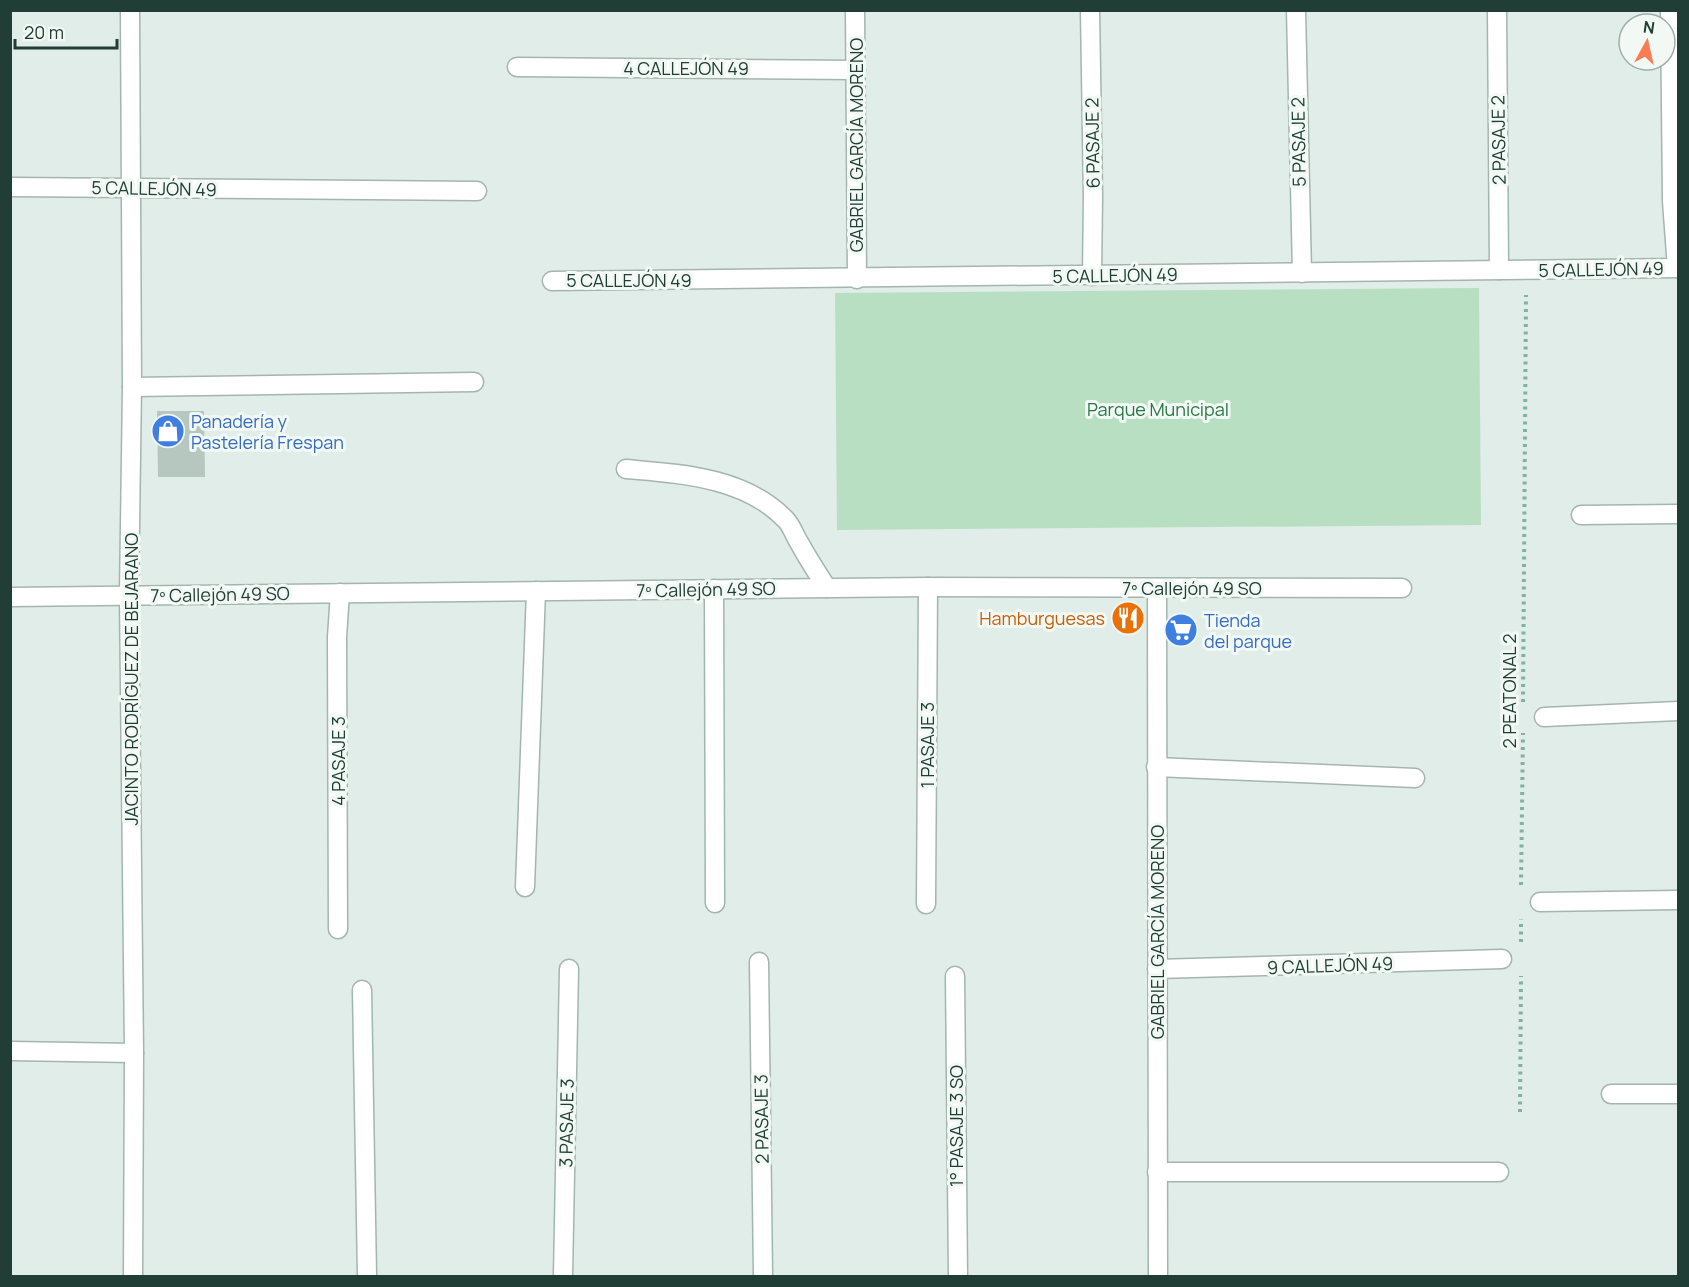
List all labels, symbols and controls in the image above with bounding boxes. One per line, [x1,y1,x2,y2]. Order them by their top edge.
scale bar [15,12,117,50]
north arrow [1617,12,1677,72]
text: N [1642,15,1656,39]
text: 20 m [24,20,64,44]
street label: GABRIEL GARCÍA MORENO [844,38,868,252]
street label: 4 CALLEJÓN 49 [623,56,749,80]
street label: 2 PASAJE 2 [1485,95,1511,185]
street label: 6 PASAJE 2 [1079,97,1105,189]
street label: 5 PASAJE 2 [1285,97,1311,187]
street label: 5 CALLEJÓN 49 [91,175,217,201]
street label: 5 CALLEJÓN 49 [1538,256,1664,282]
street label: 5 CALLEJÓN 49 [1052,262,1178,288]
street label: 5 CALLEJÓN 49 [566,268,692,292]
park label: Parque Municipal [1087,397,1229,421]
place label: Panadería y Pastelería Frespan [191,409,344,454]
shop icon: Panadería y Pastelería Frespan [150,413,186,449]
street label: JACINTO RODRÍGUEZ DE BEJARANO [119,533,143,825]
street label: 7º Callejón 49 SO [636,576,776,602]
street label: 7º Callejón 49 SO [1122,576,1262,600]
street label: 7º Callejón 49 SO [150,581,290,607]
restaurant icon: Hamburguesas [1110,600,1146,636]
place label: Hamburguesas [979,606,1105,630]
place label: Tienda del parque [1204,608,1292,653]
supermarket icon: Tienda del parque [1163,612,1199,648]
street label: 2 PEATONAL 2 [1497,634,1521,748]
street label: 1 PASAJE 3 [915,702,939,788]
street label: 4 PASAJE 3 [326,716,350,806]
street label: GABRIEL GARCÍA MORENO [1145,825,1169,1039]
street label: 9 CALLEJÓN 49 [1267,951,1393,979]
street label: 1° PASAJE 3 SO [944,1065,968,1187]
street label: 2 PASAJE 3 [748,1074,774,1164]
street label: 3 PASAJE 3 [553,1078,579,1168]

